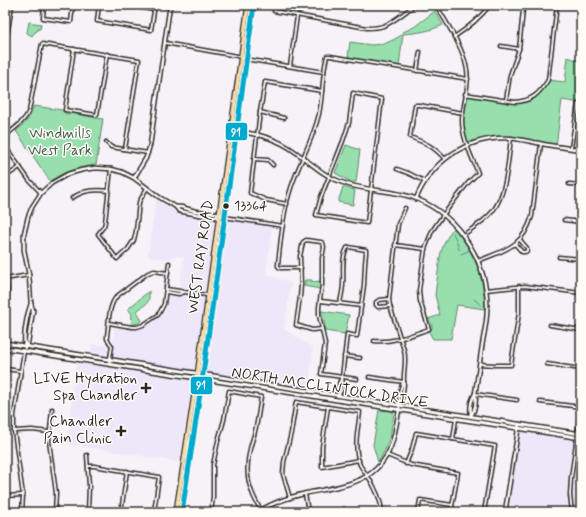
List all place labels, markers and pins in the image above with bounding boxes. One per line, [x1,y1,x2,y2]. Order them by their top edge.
place label: 13364 [234,197,268,215]
marker: 13364 [221,201,231,211]
place label: LIVE Hydration Spa Chandler [33,369,138,406]
marker: LIVE Hydration Spa Chandler [140,382,152,394]
place label: Chandler Pain Clinic [44,412,112,449]
marker: Chandler Pain Clinic [115,425,127,437]

